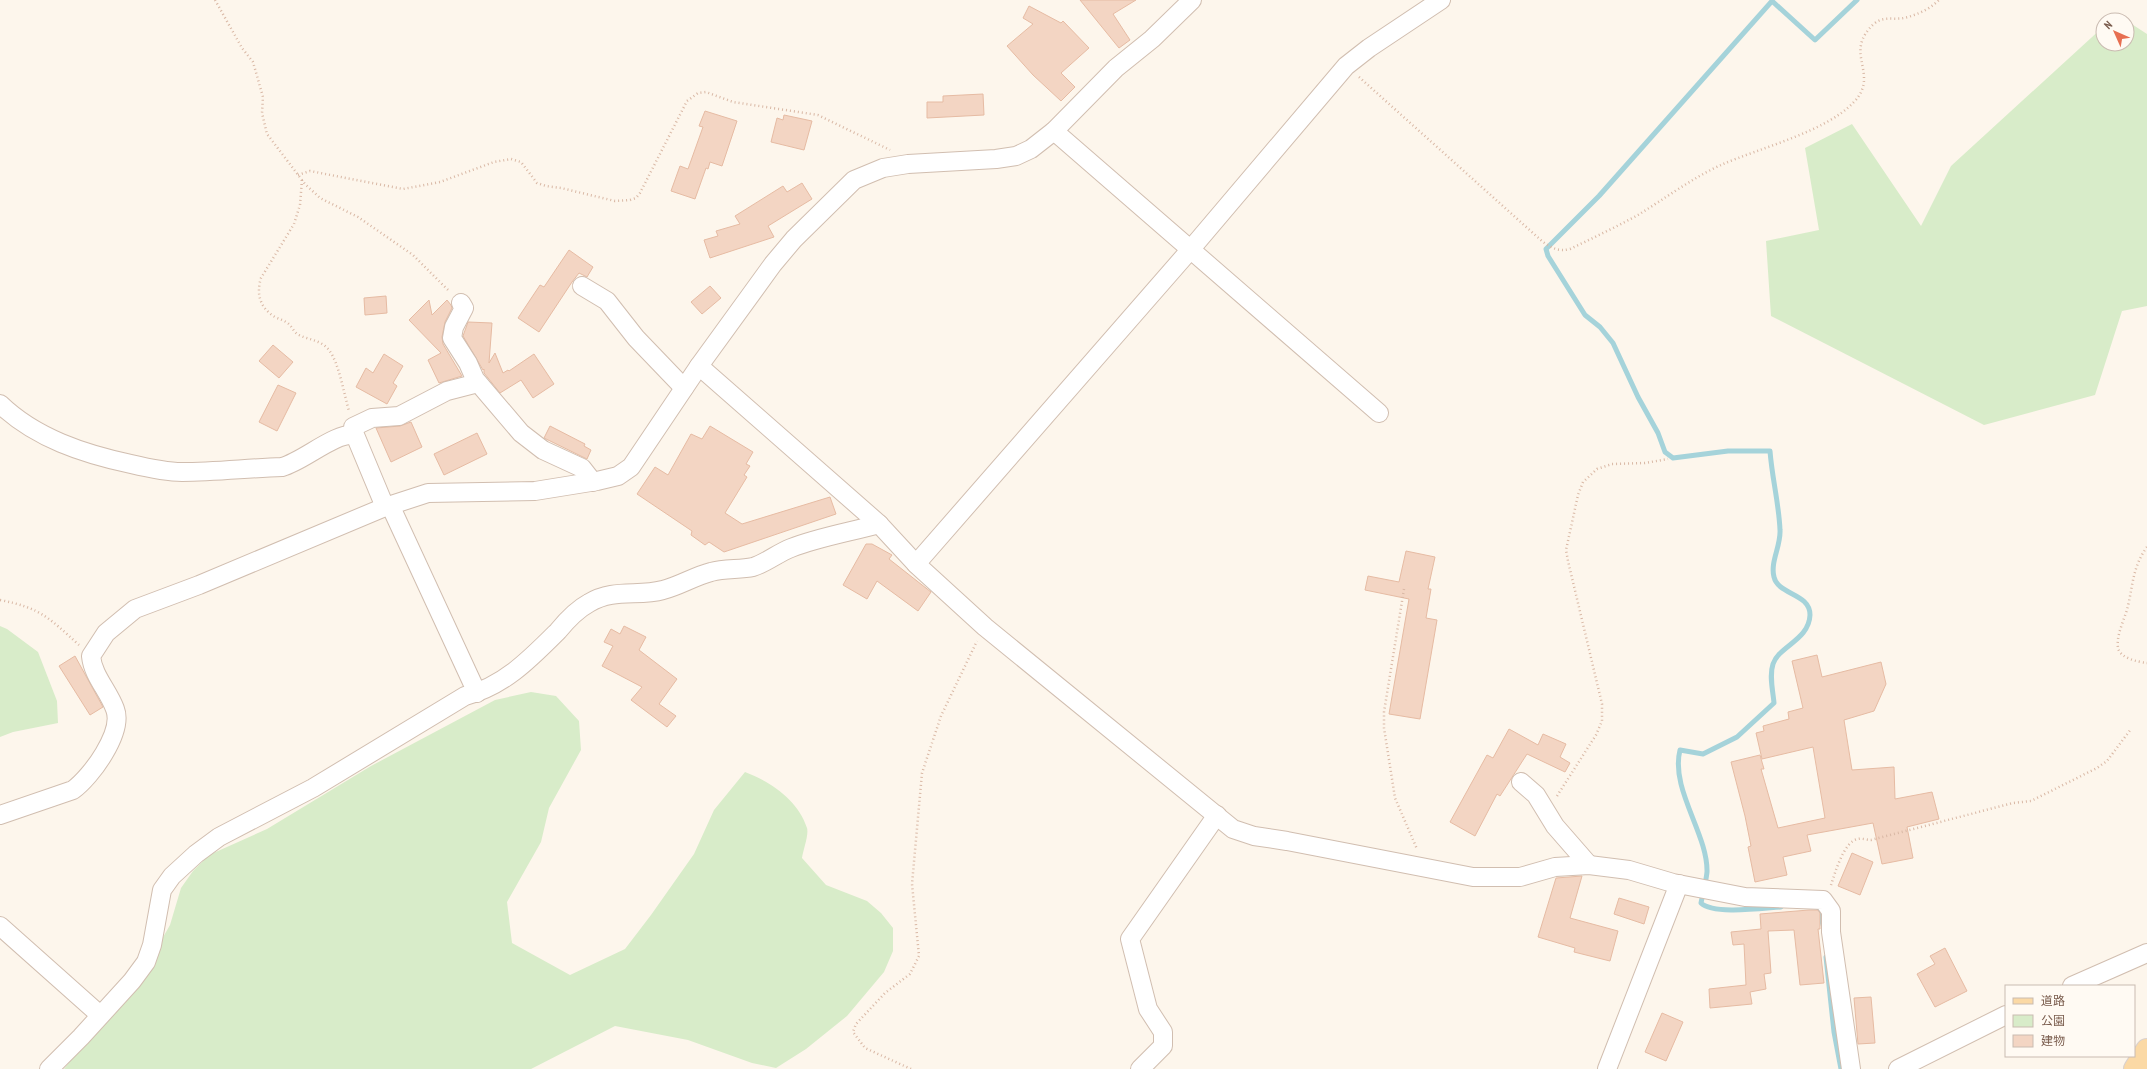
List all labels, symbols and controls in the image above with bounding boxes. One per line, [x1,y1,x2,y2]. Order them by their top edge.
north arrow [2095,12,2135,52]
text: N [2101,18,2115,32]
legend [2005,985,2135,1057]
text: 道路 [2041,993,2065,1008]
text: 公園 [2041,1013,2065,1028]
text: 建物 [2041,1033,2065,1048]

